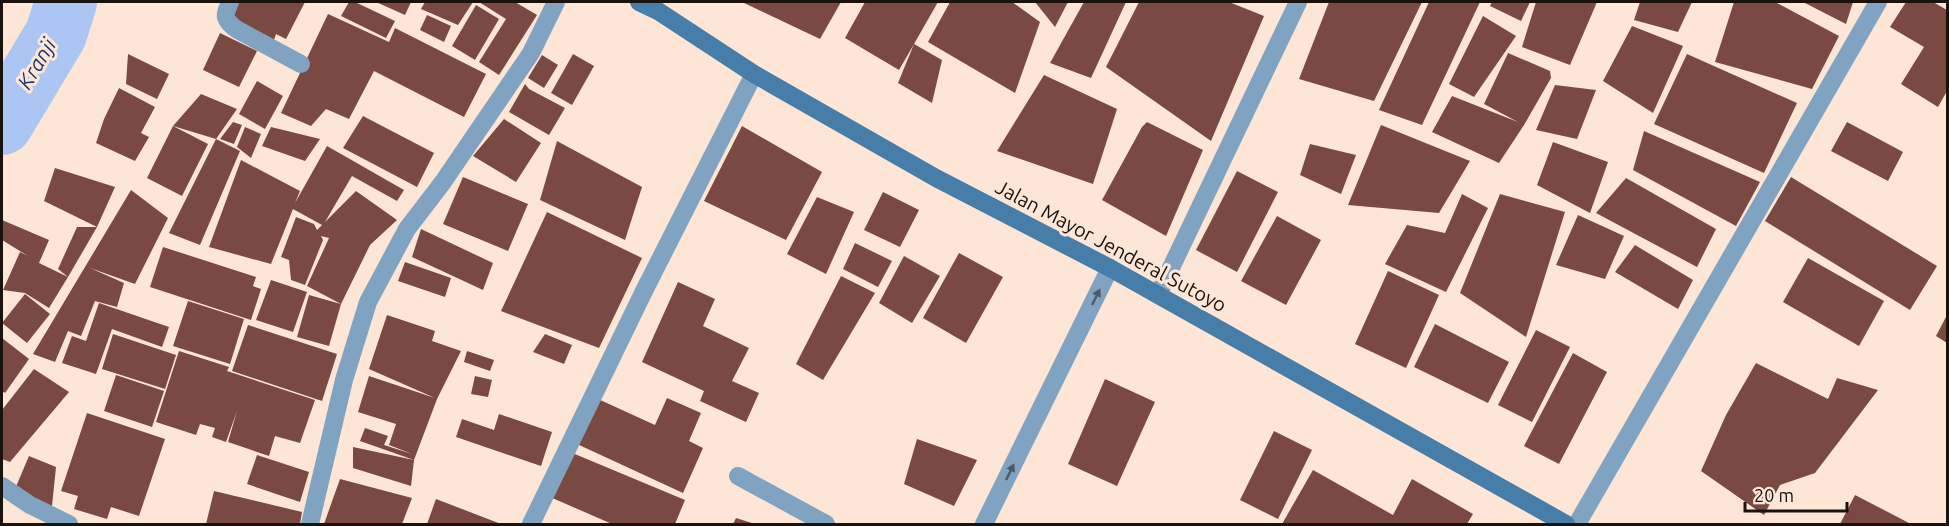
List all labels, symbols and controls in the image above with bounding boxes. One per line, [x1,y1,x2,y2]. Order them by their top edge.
water label: Kranji [12,33,61,93]
street label: Jalan Mayor Jenderal Sutoyo [992,175,1231,316]
one-way arrow [1091,288,1100,305]
one-way arrow [1004,463,1014,481]
scale bar [1745,475,1847,513]
text: 20 m [1754,485,1794,505]

